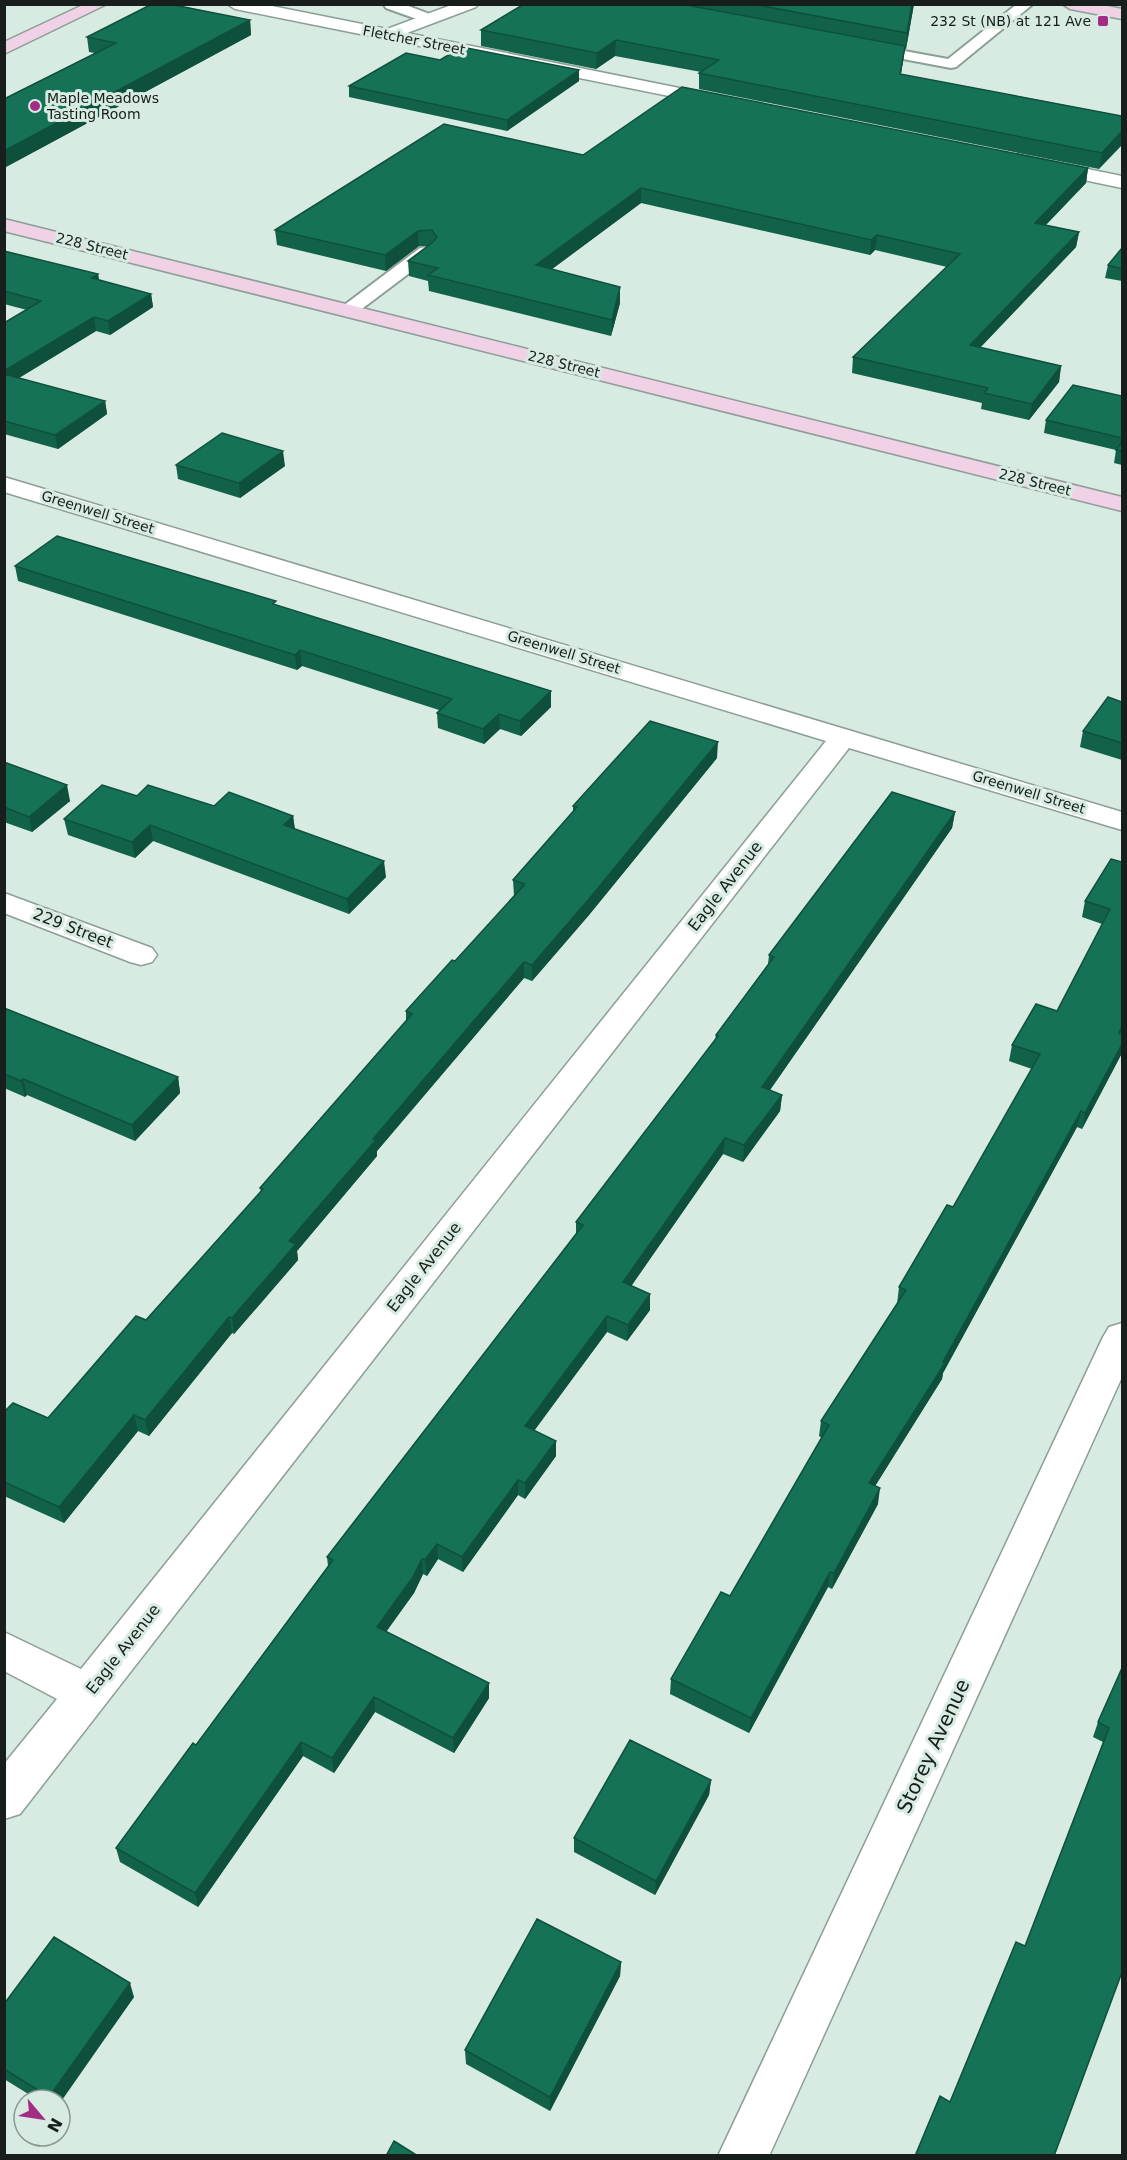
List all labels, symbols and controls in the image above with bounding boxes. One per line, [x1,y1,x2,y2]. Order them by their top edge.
place label: 232 St (NB) at 121 Ave [930,13,1091,29]
marker: 232 St (NB) at 121 Ave [1096,14,1110,28]
street label: Fletcher Street [361,22,467,58]
place label: Maple Meadows Tasting Room [46,90,159,122]
marker: Maple Meadows Tasting Room [28,99,42,113]
street label: 228 Street [54,229,130,263]
street label: 228 Street [526,347,602,381]
street label: 228 Street [997,465,1073,499]
street label: Greenwell Street [40,487,157,537]
street label: Greenwell Street [506,627,623,677]
street label: Greenwell Street [971,767,1088,817]
street label: Eagle Avenue [684,837,766,935]
street label: 229 Street [30,904,116,952]
street label: Eagle Avenue [383,1218,465,1316]
street label: Eagle Avenue [82,1600,164,1698]
street label: Storey Avenue [891,1675,975,1817]
north arrow [12,2088,72,2148]
text: N [43,2115,66,2135]

